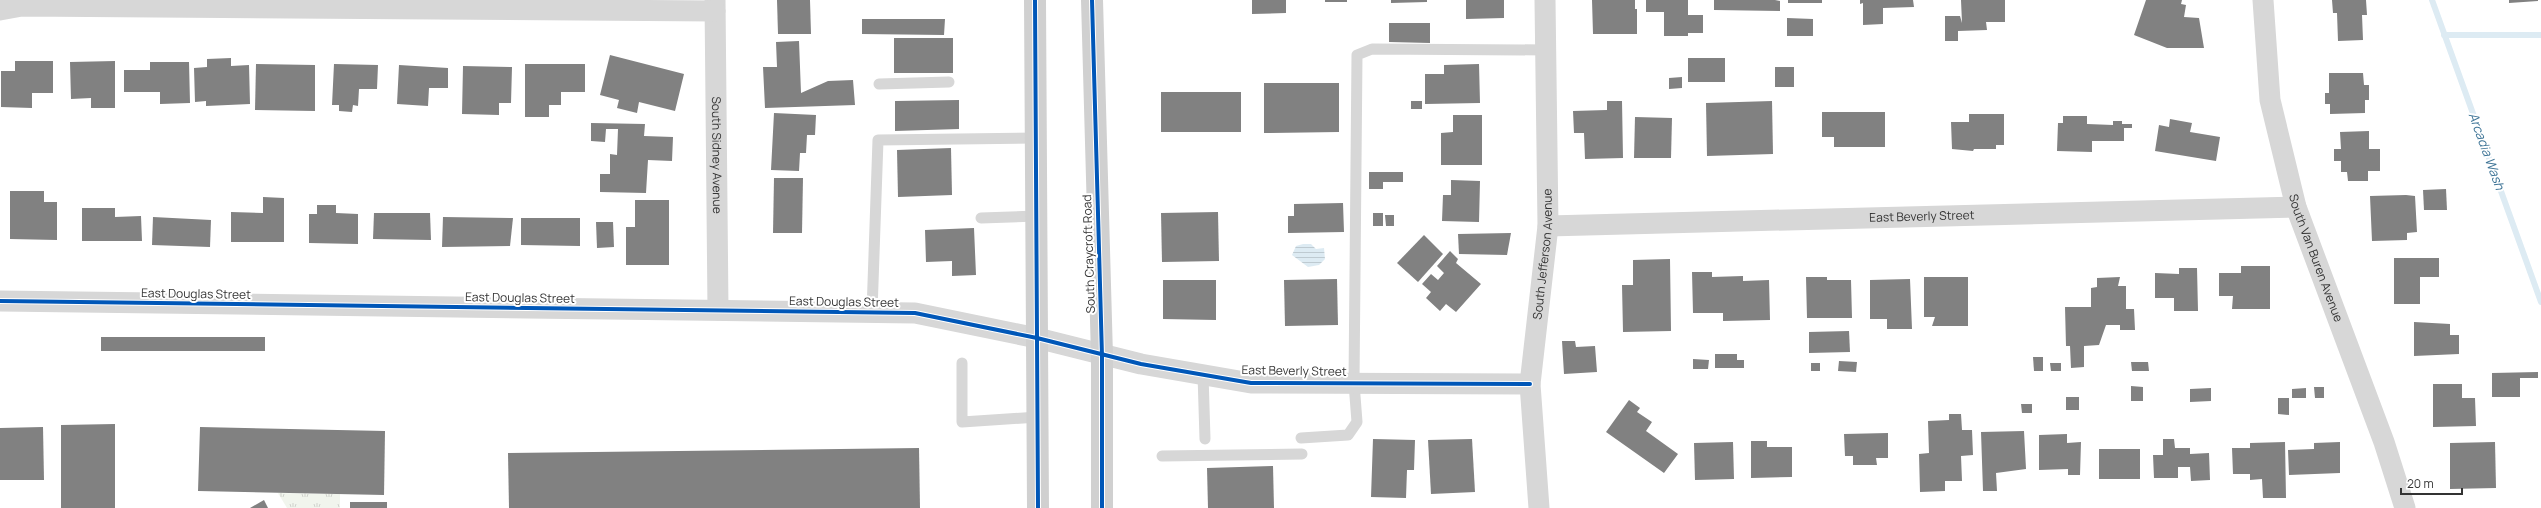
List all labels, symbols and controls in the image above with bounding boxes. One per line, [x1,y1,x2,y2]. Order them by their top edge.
street label: South Sidney Avenue [708,96,726,214]
water label: Arcadia Wash [2465,110,2510,193]
street label: South Jefferson Avenue [1528,188,1556,320]
street label: South Van Buren Avenue [2285,192,2347,324]
street label: South Craycroft Road [1078,194,1099,314]
street label: East Beverly Street [1869,206,1975,226]
street label: East Douglas Street [141,284,251,303]
street label: East Douglas Street [465,288,575,307]
street label: East Douglas Street [789,292,899,311]
street label: East Beverly Street [1241,361,1347,380]
scale bar [2401,470,2462,496]
text: 20 m [2407,475,2434,492]

